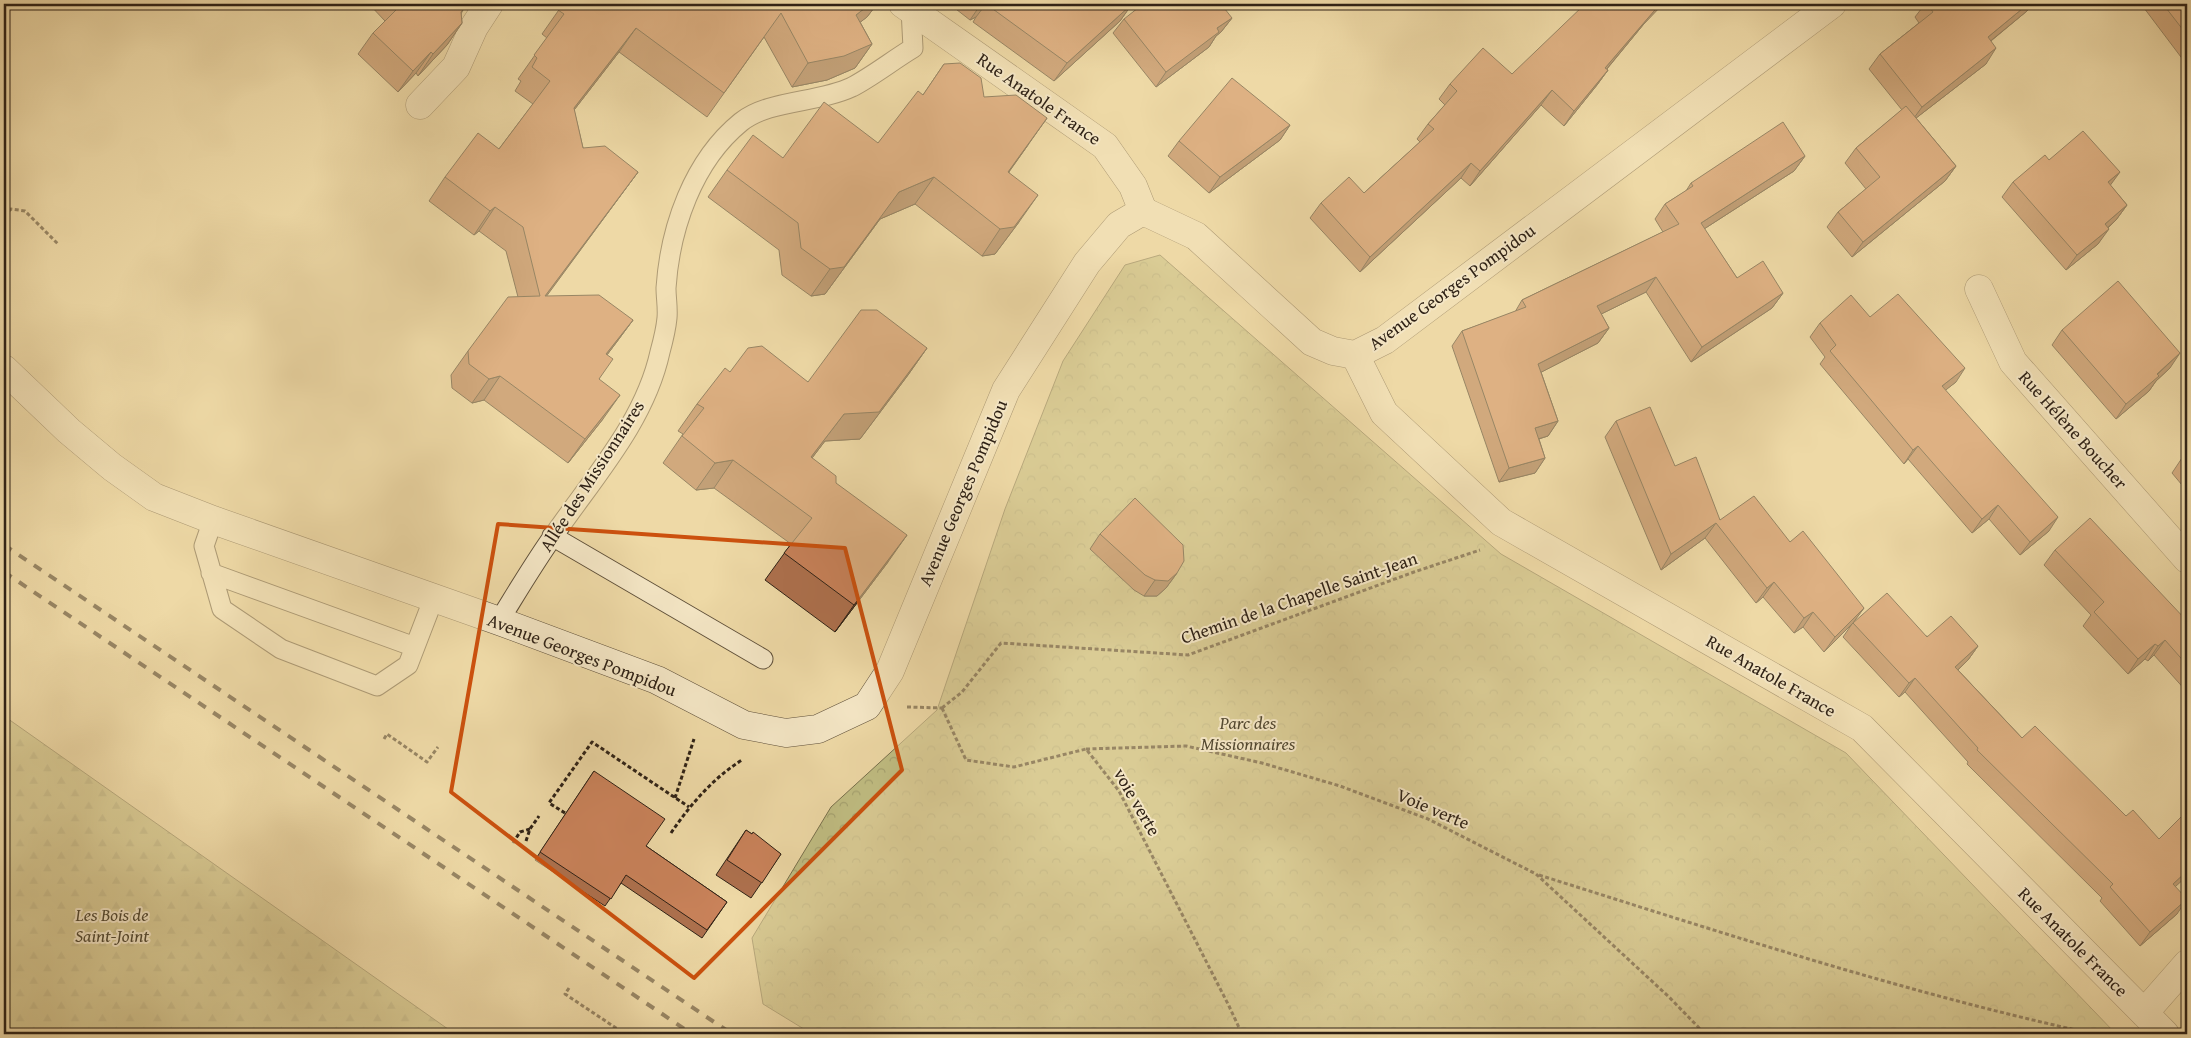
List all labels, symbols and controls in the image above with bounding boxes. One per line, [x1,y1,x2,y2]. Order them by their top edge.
street label: Rue Anatole France [972,46,1107,152]
street label: Avenue Georges Pompidou [1363,217,1541,356]
street label: Rue Hélène Boucher [2013,364,2135,496]
street label: Allée des Missionnaires [532,395,651,557]
street label: Avenue Georges Pompidou [911,395,1014,590]
street label: Chemin de la Chapelle Saint-Jean [1177,544,1421,651]
street label: Avenue Georges Pompidou [484,606,681,703]
street label: Rue Anatole France [1701,627,1841,724]
park label: Parc des Missionnaires [1201,709,1296,757]
street label: voie verte [1107,763,1168,841]
street label: Voie verte [1393,781,1474,836]
street label: Rue Anatole France [2012,880,2135,1003]
park label: Les Bois de Saint-Joint [74,901,149,949]

